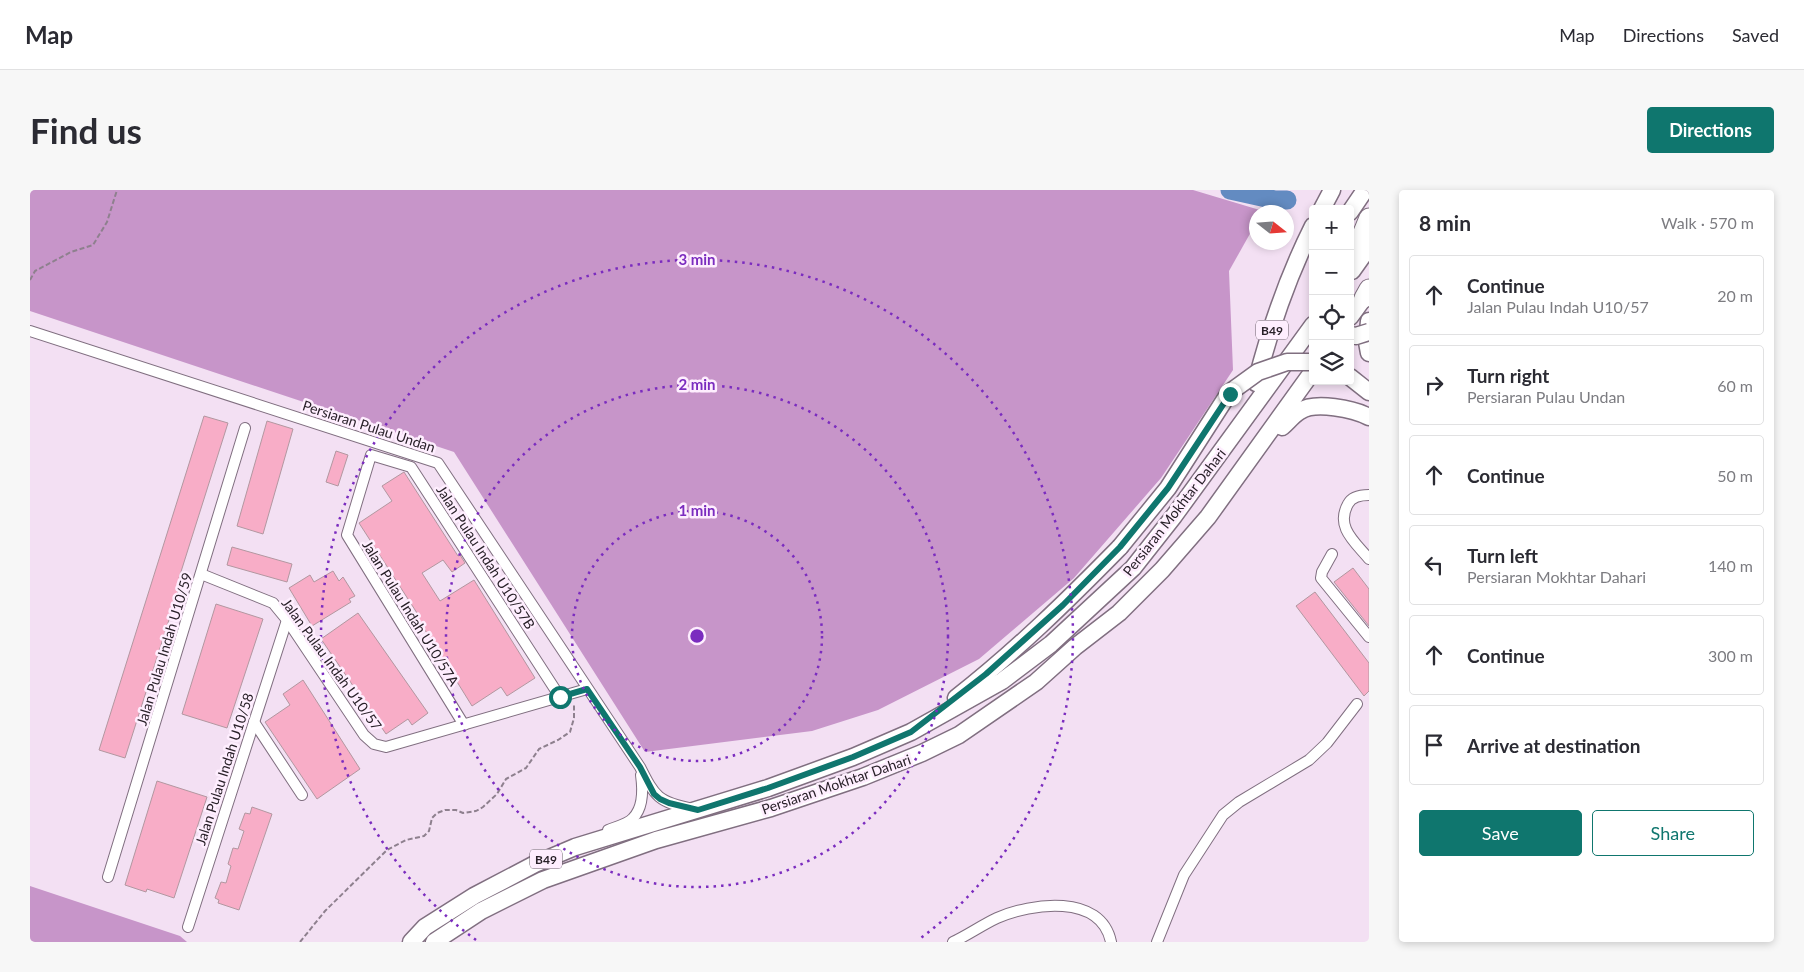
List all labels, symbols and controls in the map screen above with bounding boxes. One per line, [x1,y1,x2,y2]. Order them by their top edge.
text: Map [25,20,73,49]
text: Map [1559,24,1595,46]
text: Directions [1623,24,1704,46]
text: Saved [1732,24,1779,46]
button: Directions [1647,107,1774,153]
text: Find us [30,109,142,151]
north arrow [1249,205,1294,250]
map controls [1309,205,1354,385]
button: + [1309,205,1354,250]
text: 8 min [1419,210,1471,235]
text: Walk · 570 m [1661,213,1754,232]
text: 3 min [678,250,716,268]
button: − [1309,250,1354,295]
text: Continue [1467,274,1545,297]
icon: ahead [1420,281,1448,309]
text: 20 m [1717,286,1753,305]
button: locate [1309,295,1354,340]
text: Jalan Pulau Indah U10/57 [1467,297,1649,316]
road number: B49 [1256,320,1288,340]
button: layers [1309,340,1354,385]
text: Turn right [1467,364,1549,387]
icon: right [1420,371,1448,399]
text: 2 min [678,375,716,393]
text: 60 m [1717,376,1753,395]
route end [1219,383,1242,406]
text: Persiaran Pulau Undan [1467,387,1625,406]
street label: Persiaran Pulau Undan [301,397,437,455]
street label: Persiaran Mokhtar Dahari [1119,445,1229,579]
icon: ahead [1420,461,1448,489]
text: Continue [1467,464,1545,487]
text: 50 m [1717,466,1753,485]
street label: Jalan Pulau Indah U10/57B [433,482,539,632]
text: 1 min [678,501,716,519]
street label: Jalan Pulau Indah U10/57A [359,537,463,689]
text: Turn left [1467,544,1538,567]
icon: left [1420,551,1448,579]
text: 140 m [1708,556,1753,575]
text: Persiaran Mokhtar Dahari [1467,567,1646,586]
street label: Jalan Pulau Indah U10/59 [133,570,195,728]
street label: Jalan Pulau Indah U10/57 [278,595,386,733]
centre of rings [688,627,706,645]
icon: ahead [1420,641,1448,669]
text: Continue [1467,644,1545,667]
text: 300 m [1708,646,1753,665]
route start [549,686,572,709]
street label: Jalan Pulau Indah U10/58 [191,691,257,847]
icon: arrive [1420,731,1448,759]
text: Arrive at destination [1467,734,1640,757]
street label: Persiaran Mokhtar Dahari [759,750,913,818]
button: Save [1419,810,1582,856]
button: Share [1592,810,1754,856]
road number: B49 [530,850,562,869]

